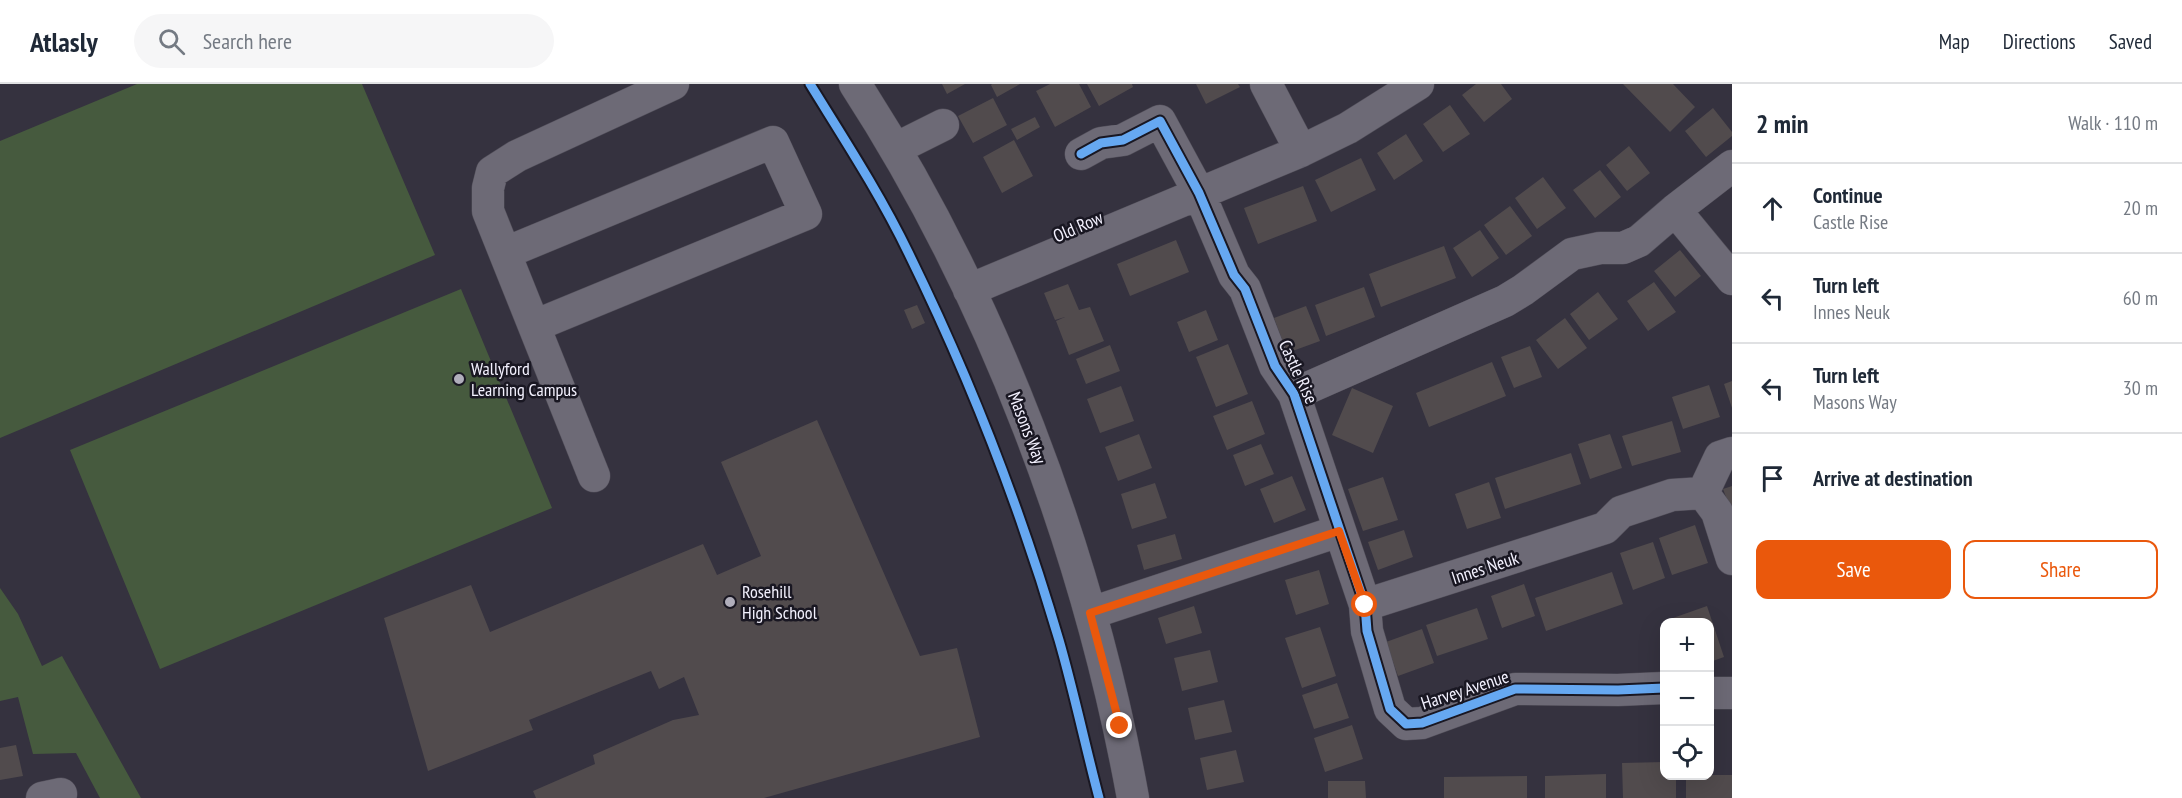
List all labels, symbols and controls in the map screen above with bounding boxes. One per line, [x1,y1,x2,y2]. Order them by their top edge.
search box [134,14,554,68]
text: Atlasly [30,23,98,60]
icon: search [155,25,188,58]
text: Search here [203,27,292,55]
text: Map [1939,28,1970,55]
text: Directions [2003,28,2076,55]
text: Saved [2109,28,2152,55]
text: 2 min [1756,107,1809,140]
text: Walk · 110 m [2068,110,2158,136]
text: Continue [1813,181,1883,209]
icon: ahead [1756,192,1789,225]
text: 20 m [2123,195,2158,221]
street label: Old Row [1049,206,1107,247]
text: Castle Rise [1813,209,1888,235]
text: Turn left [1813,271,1879,299]
icon: left [1756,282,1789,315]
text: 60 m [2123,285,2158,311]
text: Innes Neuk [1813,299,1890,325]
street label: Castle Rise [1274,336,1323,407]
place label: Wallyford Learning Campus [471,357,577,401]
text: Turn left [1813,361,1879,389]
marker: Wallyford Learning Campus [452,372,466,386]
icon: left [1756,372,1789,405]
text: 30 m [2123,375,2158,401]
street label: Masons Way [1003,388,1052,467]
text: Masons Way [1813,389,1897,415]
icon: arrive [1756,462,1789,495]
text: Arrive at destination [1813,464,1973,492]
button: Save [1756,540,1951,599]
button: Share [1963,540,2158,599]
street label: Innes Neuk [1448,546,1521,589]
place label: Rosehill High School [742,580,818,624]
route start [1351,591,1377,617]
marker: Rosehill High School [723,595,737,609]
map controls [1660,618,1714,780]
button: + [1660,618,1714,672]
street label: Harvey Avenue [1418,665,1512,715]
button: − [1660,672,1714,726]
route end [1106,712,1132,738]
button: locate [1660,726,1714,780]

